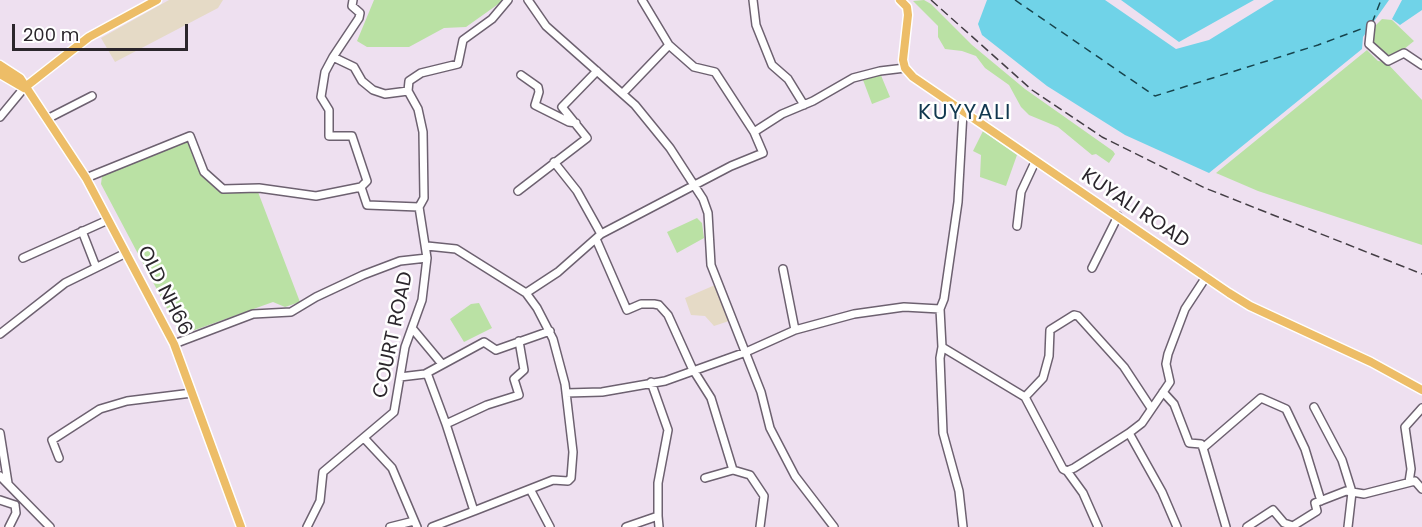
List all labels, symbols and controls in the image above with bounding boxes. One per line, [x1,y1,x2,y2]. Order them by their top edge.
scale bar [15,12,190,50]
text: 200 m [23,22,79,47]
district label: KUYYALI [918,100,1012,126]
street label: KUYALI ROAD [1076,164,1194,254]
street label: OLD NH66 [131,242,197,340]
street label: COURT ROAD [369,270,419,400]

